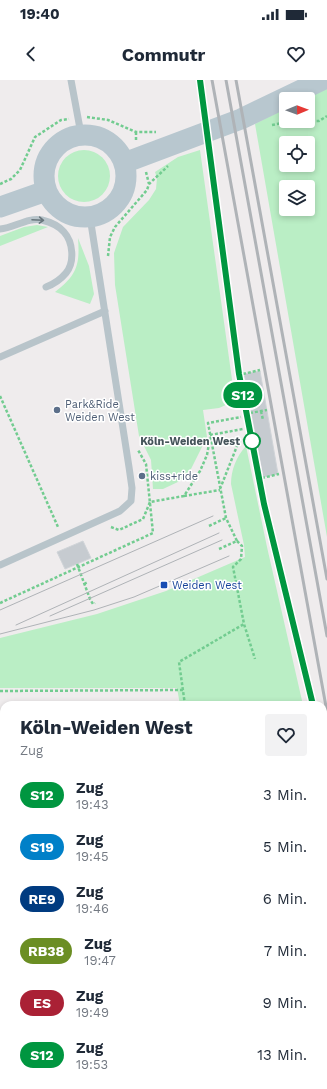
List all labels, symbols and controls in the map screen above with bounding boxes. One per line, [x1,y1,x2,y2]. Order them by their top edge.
text: 19:40 [20,5,60,23]
icon: back [20,43,42,65]
icon: heart [285,43,307,65]
text: Commutr [122,44,205,65]
north arrow [279,92,315,128]
map controls [279,92,315,216]
button: locate [279,136,315,172]
button: layers [279,180,315,216]
one-way arrow [31,217,44,224]
line badge: S12 [220,382,266,408]
text: S12 [231,387,255,403]
place label: Park&Ride Weiden West [65,398,135,424]
marker: Park&Ride Weiden West [52,405,62,415]
marker: Köln-Weiden West [243,432,261,450]
place label: Köln-Weiden West [140,435,240,448]
place label: kiss+ride [150,470,198,483]
marker: kiss+ride [137,471,147,481]
place label: Weiden West [172,579,242,592]
marker: Weiden West [159,580,169,590]
button: heart [265,714,307,756]
text: Köln-Weiden West [20,716,192,739]
text: Zug [20,743,43,758]
text: Zug [76,779,103,797]
text: 3 Min. [263,786,307,804]
text: S12 [30,787,54,803]
text: 19:43 [76,797,108,812]
text: Zug [76,831,103,849]
text: 5 Min. [263,838,307,856]
text: S19 [30,839,54,855]
text: 19:45 [76,849,108,864]
text: Zug [76,883,103,901]
text: 6 Min. [263,890,307,908]
text: RE9 [28,891,56,907]
text: 19:46 [76,901,109,916]
text: Zug [84,935,111,953]
text: 7 Min. [264,942,307,960]
text: RB38 [28,943,64,959]
text: 19:47 [84,953,116,968]
text: Zug [76,987,103,1005]
text: 9 Min. [263,994,307,1012]
text: ES [33,995,51,1011]
text: 19:49 [76,1005,109,1020]
text: Zug [76,1039,103,1057]
text: 13 Min. [257,1046,307,1064]
text: S12 [30,1047,54,1063]
text: 19:53 [76,1057,108,1072]

